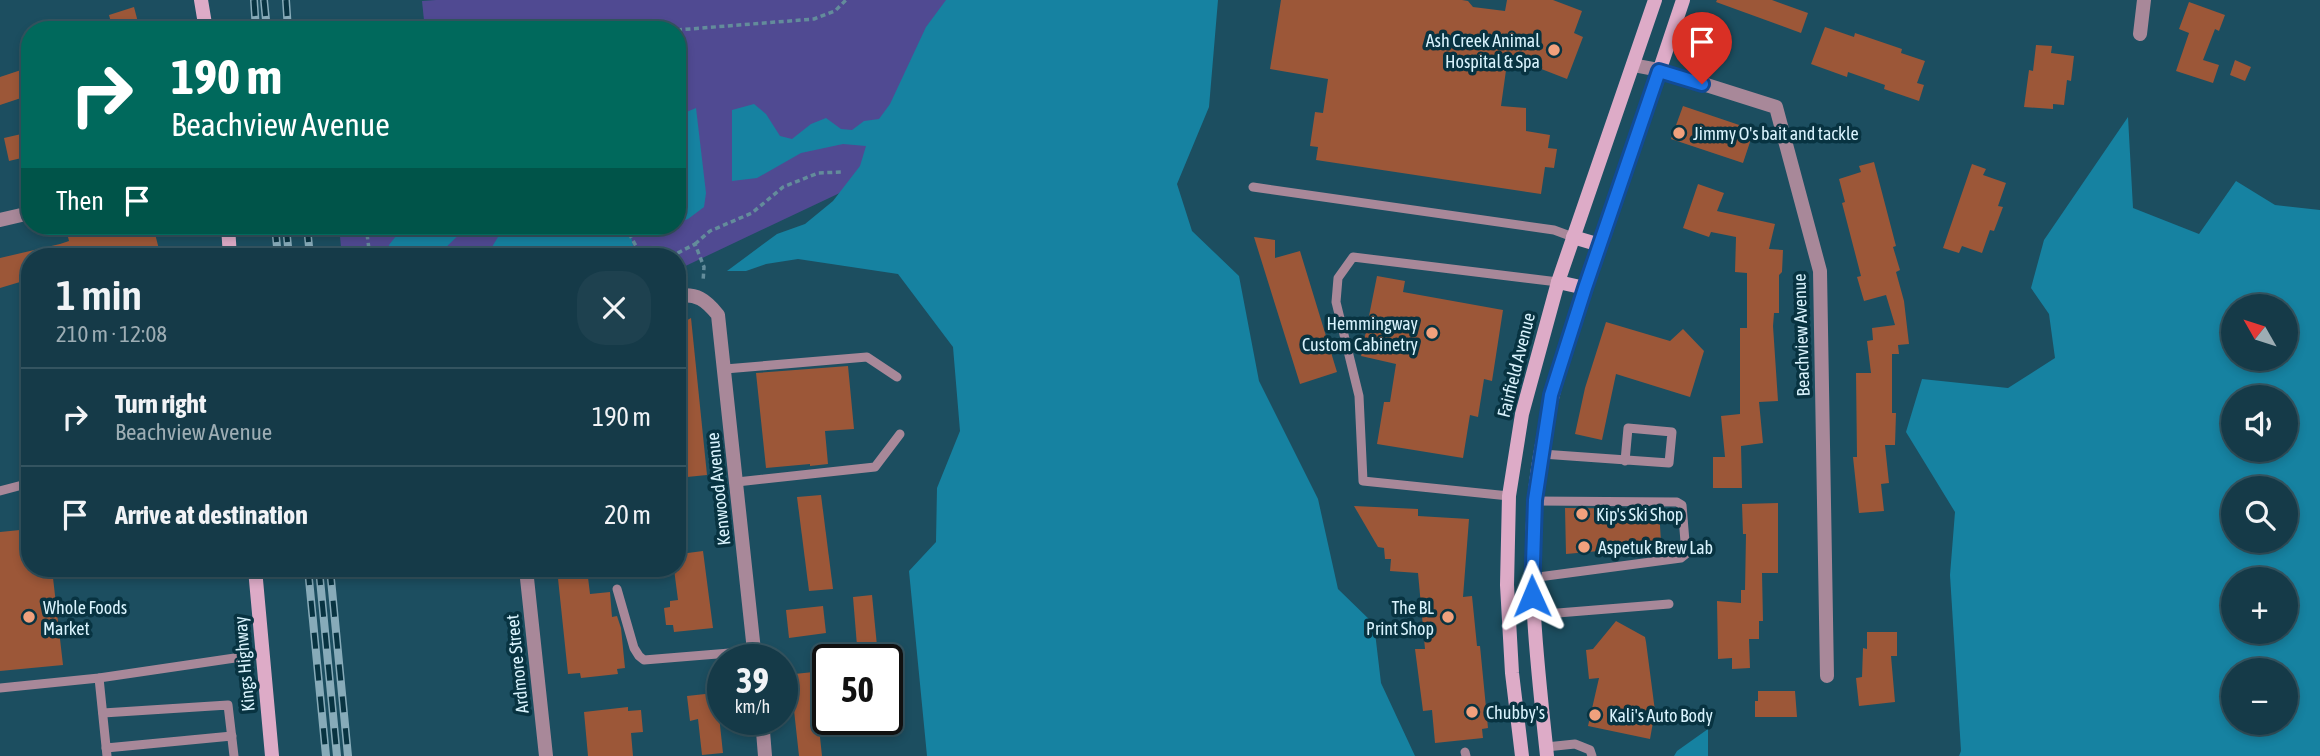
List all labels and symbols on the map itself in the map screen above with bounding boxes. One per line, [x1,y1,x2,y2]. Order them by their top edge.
pin [1672,12.0,1732,84]
place label: Ash Creek Animal Hospital & Spa [1426,30,1540,72]
marker: Ash Creek Animal Hospital & Spa [1546,42,1562,58]
place label: Jimmy O's bait and tackle [1693,123,1859,144]
marker: Jimmy O's bait and tackle [1671,125,1687,141]
street label: Beachview Avenue [1788,273,1814,397]
north arrow [2221,294,2298,371]
street label: Fairfield Avenue [1493,310,1539,420]
place label: Hemmingway Custom Cabinetry [1302,313,1418,355]
marker: Hemmingway Custom Cabinetry [1424,325,1440,341]
street label: Kenwood Avenue [702,431,734,547]
place label: Kip's Ski Shop [1596,504,1683,525]
marker: Kip's Ski Shop [1574,506,1590,522]
place label: Aspetuk Brew Lab [1598,537,1713,558]
marker: Aspetuk Brew Lab [1576,539,1592,555]
position arrow [1495,559,1569,633]
place label: Whole Foods Market [43,597,127,639]
place label: The BL Print Shop [1366,597,1434,639]
marker: Whole Foods Market [21,609,37,625]
marker: The BL Print Shop [1440,609,1456,625]
street label: Ardmore Street [501,613,533,715]
street label: Kings Highway [229,615,259,713]
speed limit sign: 50 [812,644,903,735]
place label: Chubby's [1486,702,1545,723]
marker: Chubby's [1464,704,1480,720]
place label: Kali's Auto Body [1609,705,1713,726]
marker: Kali's Auto Body [1587,707,1603,723]

